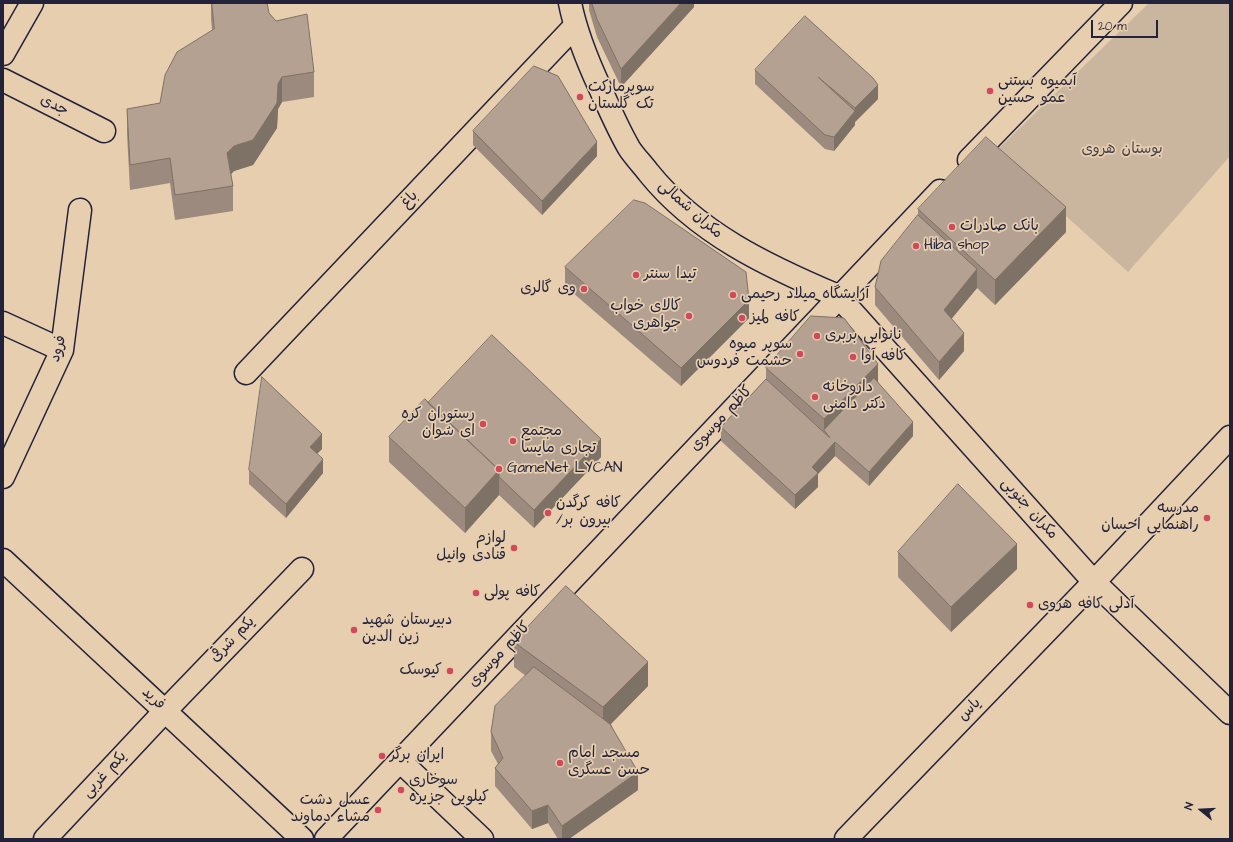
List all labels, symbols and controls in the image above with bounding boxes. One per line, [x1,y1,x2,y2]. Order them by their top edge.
scale bar [1093,12,1160,38]
text: 20 m [1098,18,1127,35]
place label: آبمیوه بستنی عمو حسین [998,73,1076,108]
place label: سوپرمارکت تک گلستان [588,79,655,114]
marker: آبمیوه بستنی عمو حسین [985,86,995,96]
street label: جدی [37,91,71,121]
marker: سوپرمارکت تک گلستان [575,92,585,102]
park label: بوستان هروی [1081,141,1163,159]
street label: مکران شمالی [654,177,726,243]
street label: باغ [397,187,423,213]
place label: بانک صادرات [960,218,1039,236]
marker: بانک صادرات [947,222,957,232]
place label: Hiba shop [924,237,989,255]
marker: Hiba shop [911,241,921,251]
place label: تیدا سنتر [644,266,696,284]
marker: تیدا سنتر [631,270,641,280]
place label: وی گالری [520,280,576,298]
marker: وی گالری [579,284,589,294]
place label: آرایشگاه میلاد رحیمی [741,286,869,304]
marker: آرایشگاه میلاد رحیمی [728,290,738,300]
place label: کالای خواب جواهری [610,298,681,333]
place label: کافه لمیز [750,309,800,327]
marker: کالای خواب جواهری [684,311,694,321]
marker: کافه لمیز [737,313,747,323]
place label: نانوایی بربری [825,327,902,345]
marker: نانوایی بربری [812,331,822,341]
street label: فرود [47,334,71,364]
place label: سوپر میوه حشمت فردوس [697,336,792,371]
place label: کافه آوا [861,348,906,366]
marker: سوپر میوه حشمت فردوس [795,349,805,359]
marker: کافه آوا [848,352,858,362]
place label: داروخانه دکتر دامنی [823,379,886,414]
street label: کاظم موسوی [687,382,757,456]
marker: داروخانه دکتر دامنی [810,392,820,402]
place label: رستوران کره ای سُوان [401,406,475,441]
marker: رستوران کره ای سُوان [478,419,488,429]
place label: مجتمع تجاری مايسا [521,423,596,458]
marker: مجتمع تجاری مايسا [508,436,518,446]
place label: GameNet LYCAN [507,460,622,478]
marker: GameNet LYCAN [494,464,504,474]
street label: مکران جنوبی [997,475,1061,543]
place label: کافه کرگدن /بیرون بر [556,495,621,530]
place label: مدرسه راهنمایی احسان [1101,500,1199,535]
marker: کافه کرگدن /بیرون بر [543,508,553,518]
marker: مدرسه راهنمایی احسان [1202,513,1212,523]
place label: لوازم قنادی وانیل [436,530,506,565]
marker: لوازم قنادی وانیل [509,543,519,553]
place label: کافه پولی [484,584,540,602]
marker: کافه پولی [471,588,481,598]
place label: آدلی کافه هروی [1038,596,1134,614]
marker: آدلی کافه هروی [1025,600,1035,610]
place label: دبیرستان شهید زین الدین [362,612,452,647]
street label: یکم شرقی [207,613,259,667]
street label: کاظم موسوی [465,618,535,692]
marker: دبیرستان شهید زین الدین [349,625,359,635]
place label: کیوسک [399,662,442,680]
marker: کیوسک [445,666,455,676]
street label: فرید [138,684,168,714]
street label: یاس [955,695,985,725]
place label: مسجد امام حسن عسگری [568,745,650,780]
place label: ایران برگر [390,747,444,765]
street label: یکم غربی [79,748,131,802]
marker: ایران برگر [377,751,387,761]
marker: مسجد امام حسن عسگری [555,758,565,768]
place label: سوخاری کیلویی جزیره [409,772,489,807]
marker: سوخاری کیلویی جزیره [396,785,406,795]
north arrow [1181,790,1221,830]
place label: عسل دشت مشاء دماوند [291,792,370,827]
text: N [1181,801,1197,812]
marker: عسل دشت مشاء دماوند [373,805,383,815]

